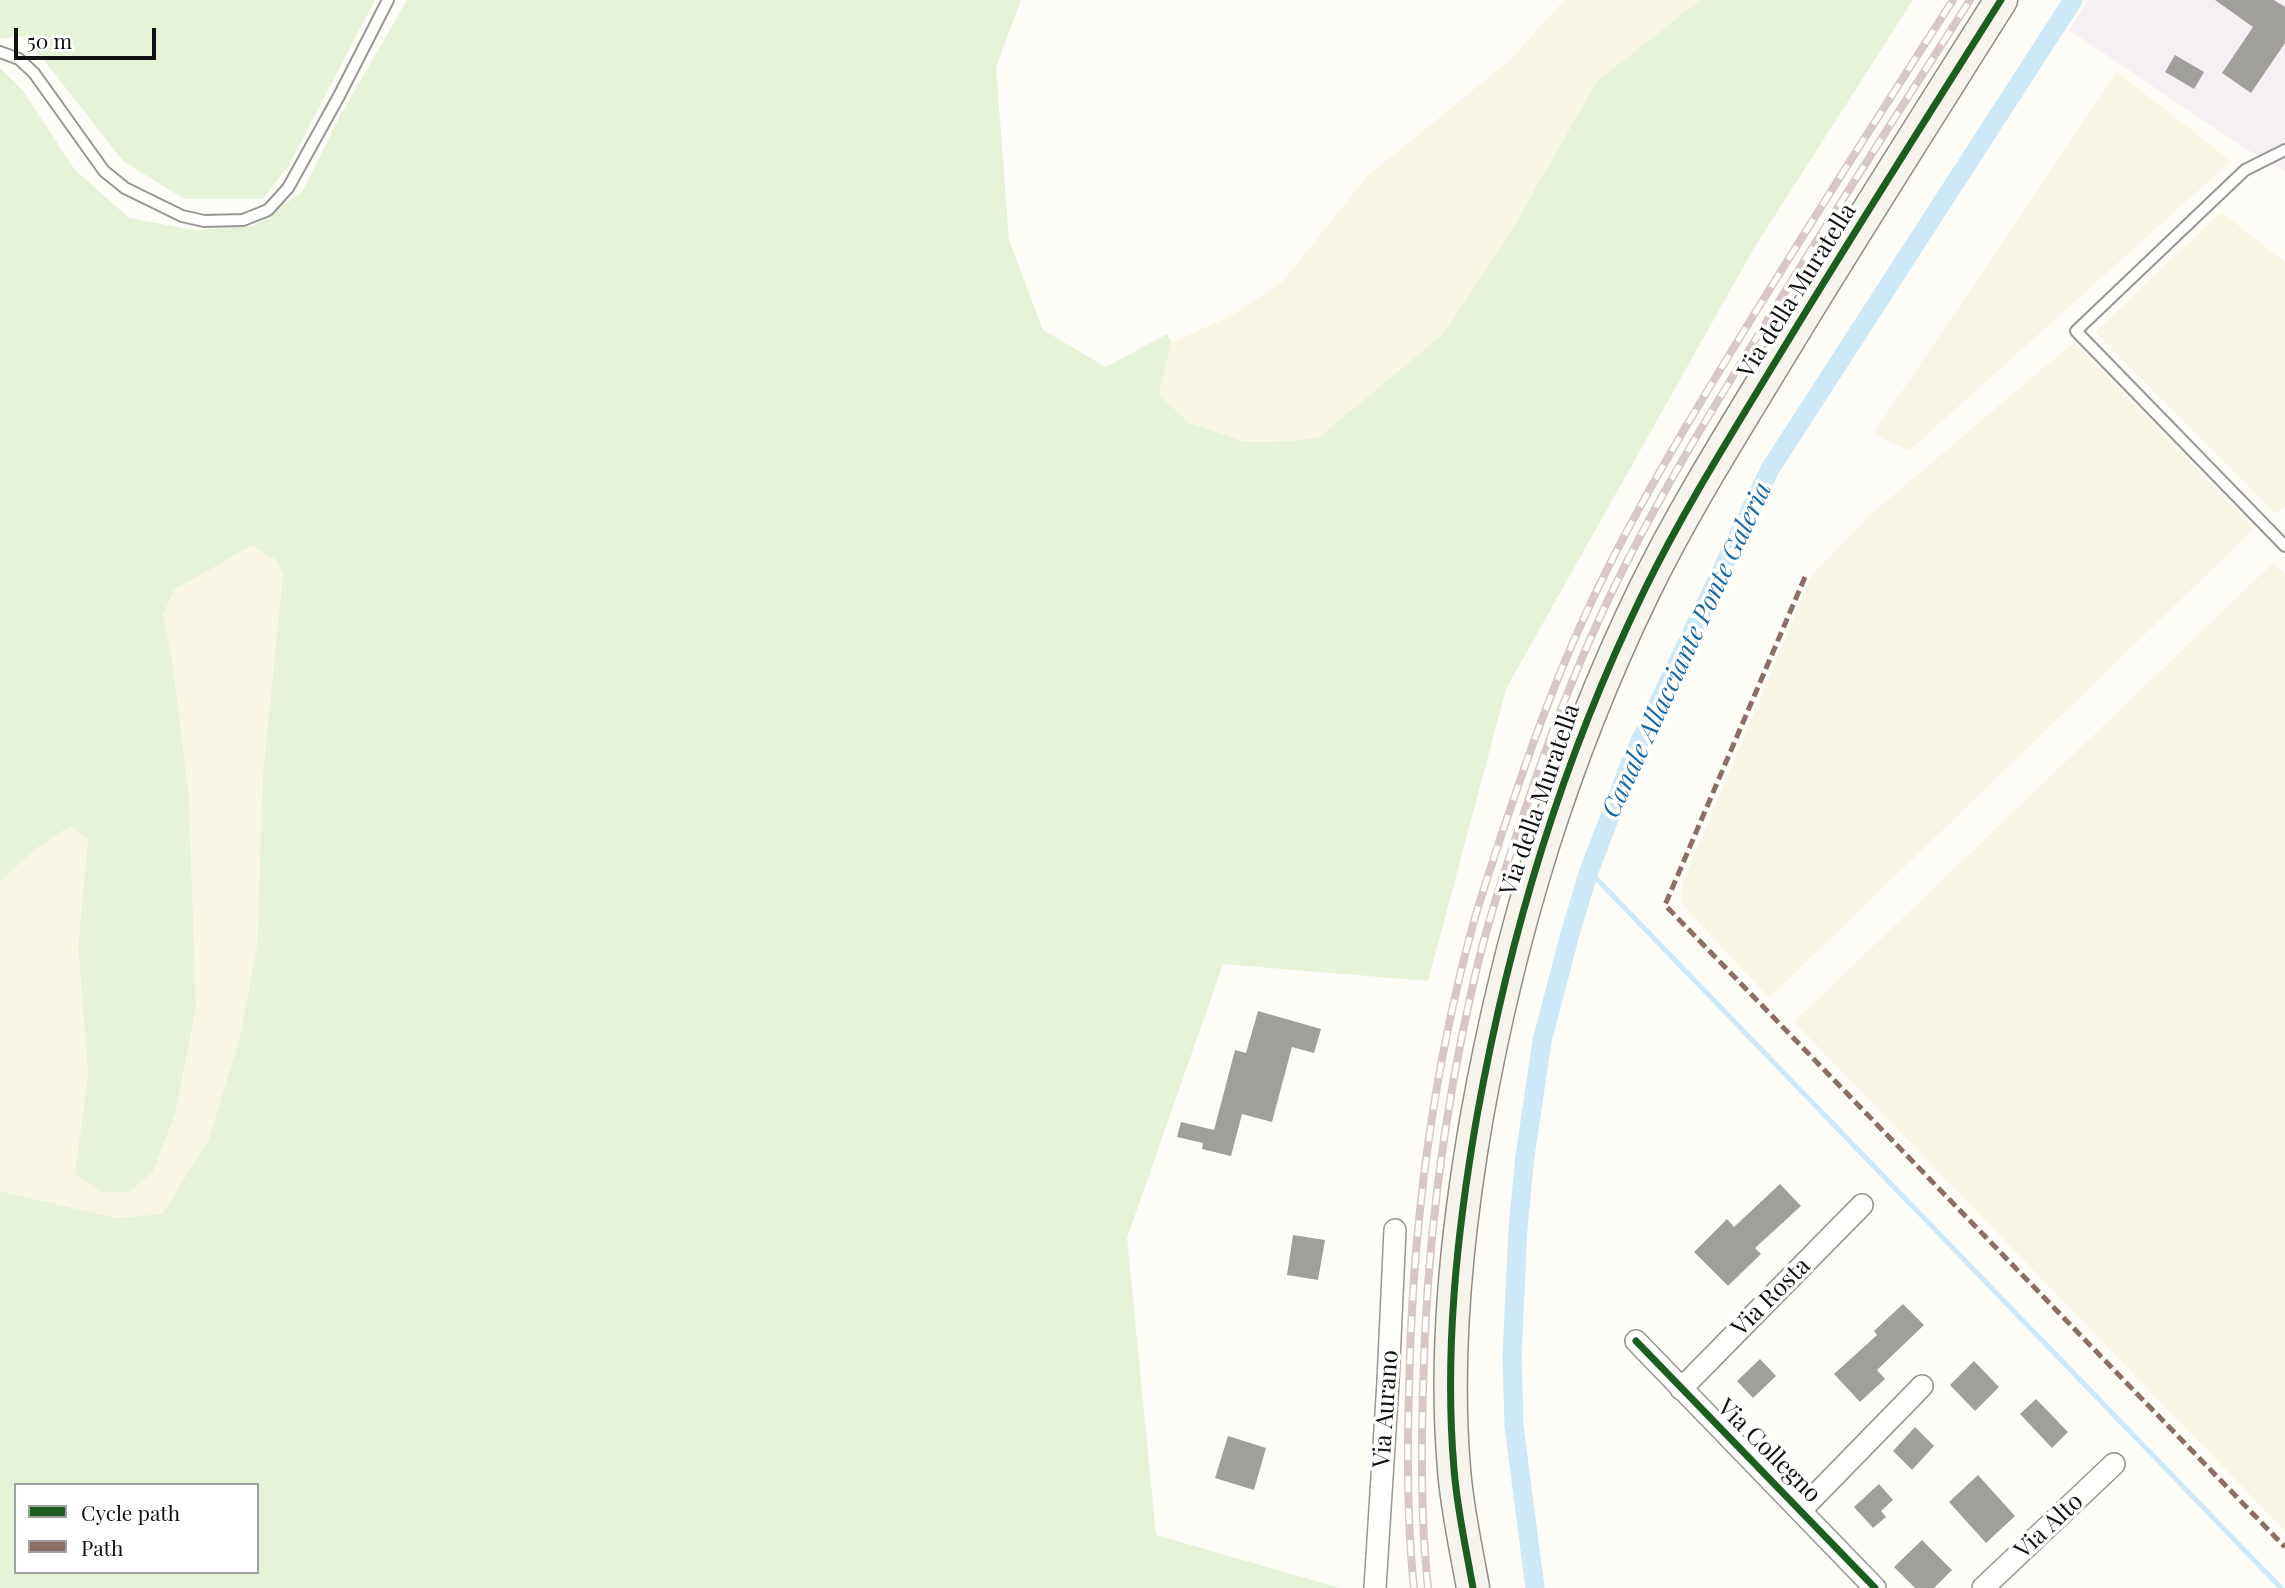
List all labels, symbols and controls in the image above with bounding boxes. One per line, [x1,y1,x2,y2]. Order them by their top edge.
scale bar [18,14,159,58]
text: 50 m [27,26,72,54]
street label: Via della Muratella [1732,198,1862,384]
water label: Canale Allacciante Ponte Galeria [1595,477,1779,823]
street label: Via della Muratella [1494,700,1586,900]
street label: Via Rosta [1726,1252,1816,1342]
street label: Via Aurano [1368,1349,1404,1469]
street label: Via Collegno [1711,1393,1827,1509]
legend [14,1483,259,1574]
street label: Via Alto [2009,1487,2089,1565]
text: Cycle path [81,1498,180,1526]
text: Path [81,1533,123,1561]

